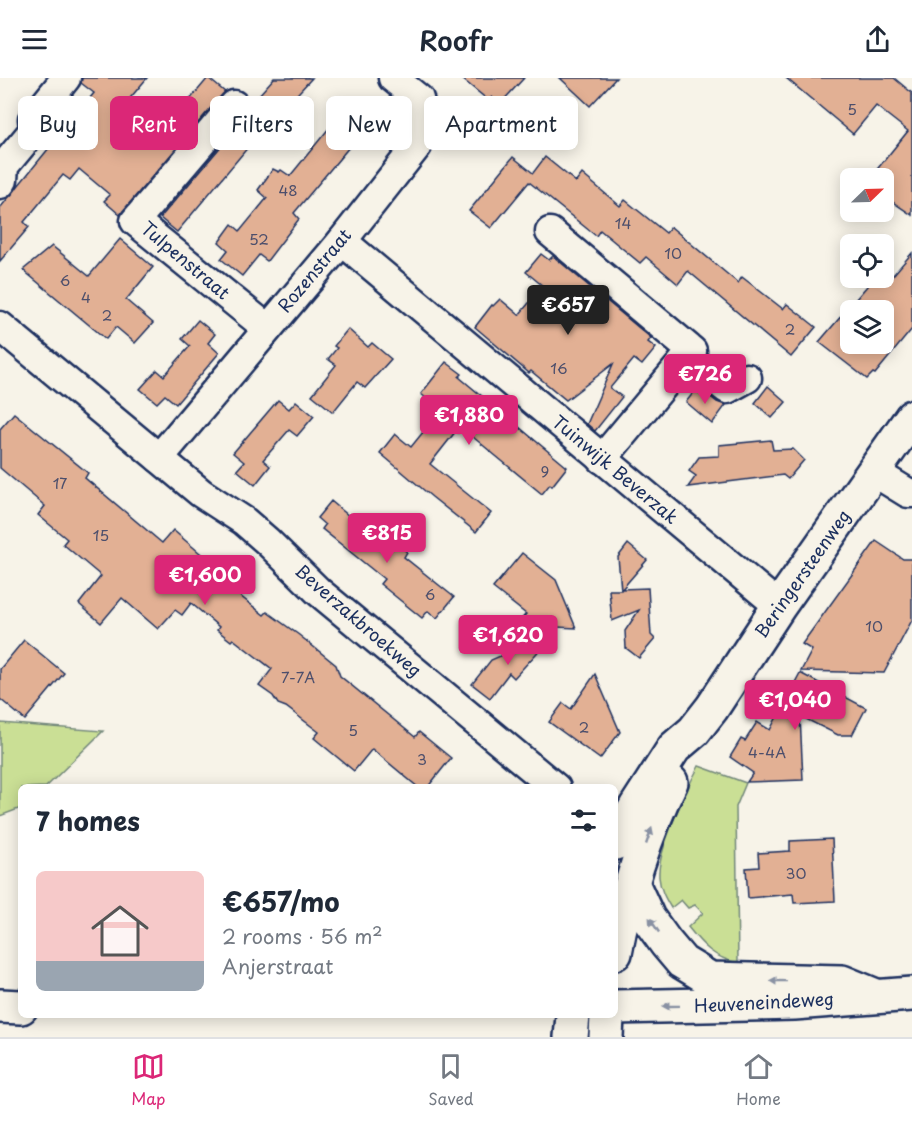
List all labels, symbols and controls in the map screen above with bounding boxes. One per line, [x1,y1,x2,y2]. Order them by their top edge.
text: Roofr [419,19,493,60]
icon: menu [18,23,51,56]
icon: share [861,23,894,56]
chip: Buy [18,96,98,150]
chip: Rent [110,96,198,150]
chip: Filters [210,96,314,150]
chip: New [326,96,412,150]
chip: Apartment [424,96,578,150]
house number: 5 [847,97,857,120]
north arrow [840,168,894,222]
map controls [840,168,894,354]
house number: 48 [278,178,298,201]
house number: 14 [615,211,631,234]
street label: Tulpenstraat [135,214,236,305]
street label: Rozenstraat [271,222,357,318]
house number: 52 [249,227,269,250]
button: locate [840,234,894,288]
house number: 10 [664,241,682,264]
house number: 6 [60,268,70,291]
house number: 4 [81,285,91,308]
pin: €657 [532,285,604,336]
text: €657 [541,289,595,319]
button: layers [840,300,894,354]
house number: 2 [102,303,112,326]
house number: 2 [785,317,795,340]
pin: €726 [669,354,741,405]
house number: 16 [550,356,568,379]
text: €726 [678,358,732,388]
pin: €1,880 [420,395,518,446]
text: €1,880 [434,399,504,429]
street label: Tuinwijk Beverzak [547,408,685,530]
house number: 9 [541,459,549,482]
house number: 17 [53,471,67,494]
street label: Beringersteenweg [747,503,856,643]
pin: €815 [351,513,423,564]
text: €815 [362,517,412,547]
house number: 15 [93,523,109,546]
pin: €1,600 [156,555,254,606]
street label: Beverzakbroekweg [290,557,428,683]
text: €1,600 [168,559,242,589]
house number: 6 [425,582,435,605]
house number: 10 [865,614,883,637]
pin: €1,620 [459,615,557,666]
text: €1,620 [473,619,543,649]
house number: 7-7A [281,665,315,688]
pin: €1,040 [746,680,844,731]
text: €1,040 [759,684,831,714]
house number: 2 [579,715,589,738]
house number: 5 [348,718,358,741]
house number: 4-4A [748,740,786,763]
house number: 3 [417,747,427,770]
text: 7 homes [36,801,140,840]
icon: filters [567,804,600,837]
one-way arrow [644,827,654,845]
house number: 30 [786,861,806,884]
text: €657/mo [222,882,340,921]
icon: home [84,895,156,967]
one-way arrow [649,917,660,933]
text: 2 rooms · 56 m² [222,921,383,951]
text: Anjerstraat [222,951,334,981]
one-way arrow [769,976,788,986]
street label: Heuveneindeweg [693,984,835,1019]
one-way arrow [661,1002,680,1011]
tab: Map [131,1050,166,1110]
tab: Saved [428,1050,474,1110]
tab: Home [736,1050,781,1110]

